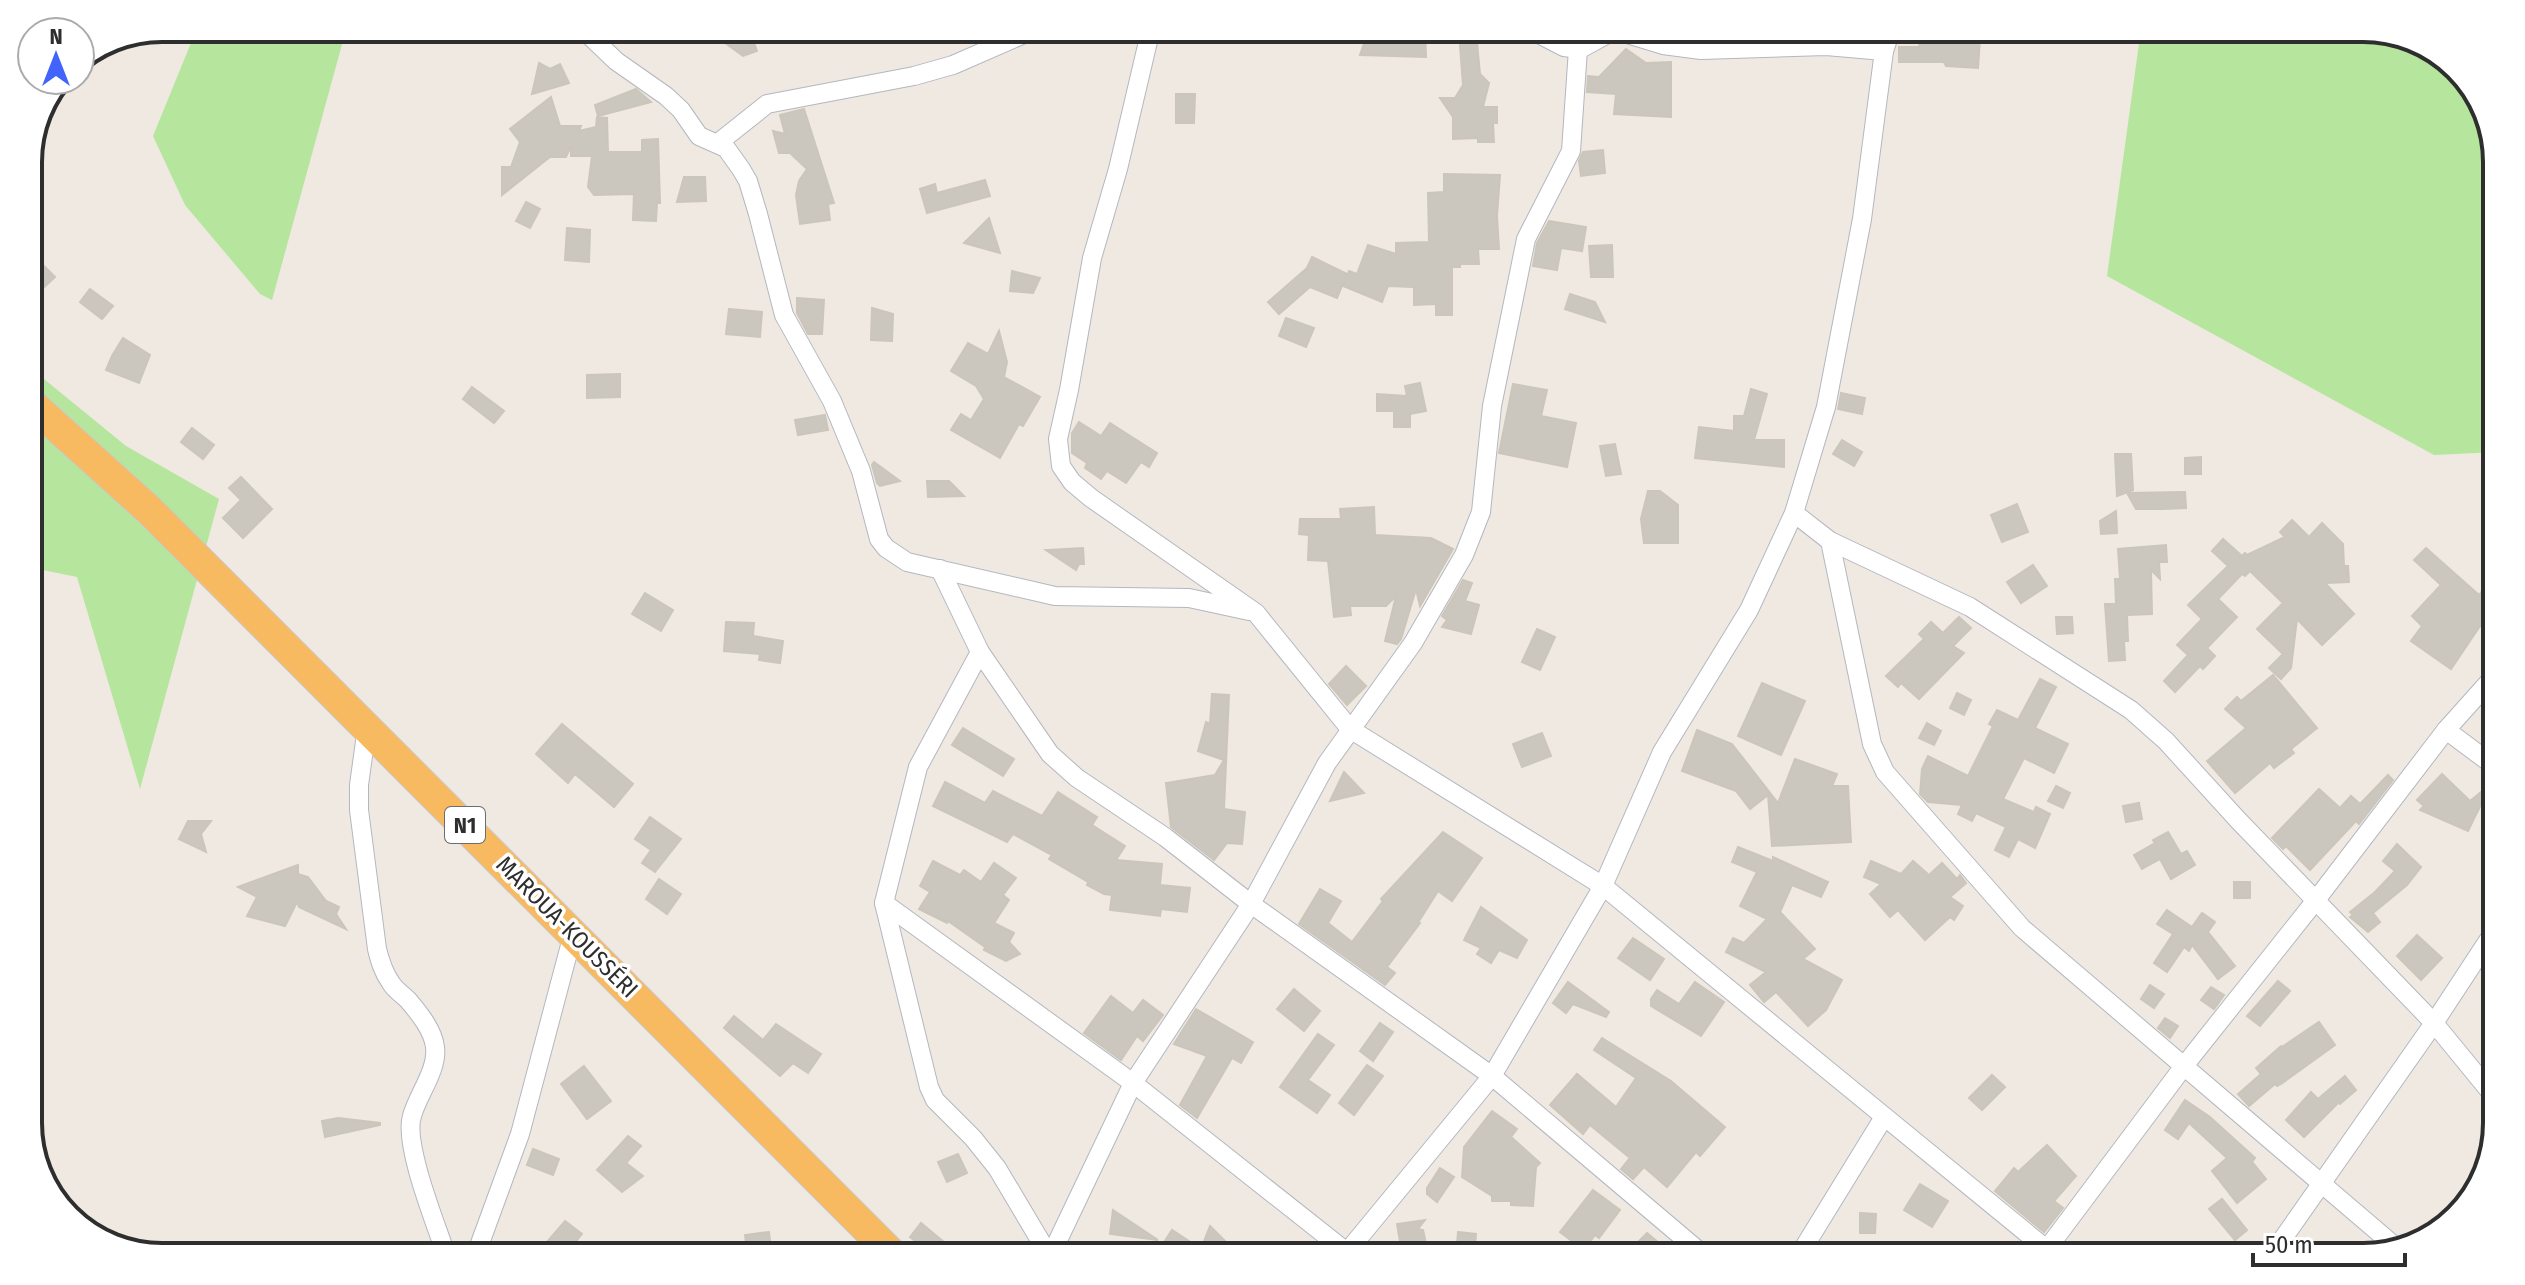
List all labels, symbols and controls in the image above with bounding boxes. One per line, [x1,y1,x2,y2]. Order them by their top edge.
north arrow [16,16,96,96]
text: N [49,23,63,50]
road number: N1 [445,807,485,843]
street label: MAROUA-KOUSSÉRI [491,850,644,1003]
scale bar [2253,1217,2405,1267]
text: 50 m [2265,1231,2313,1259]

